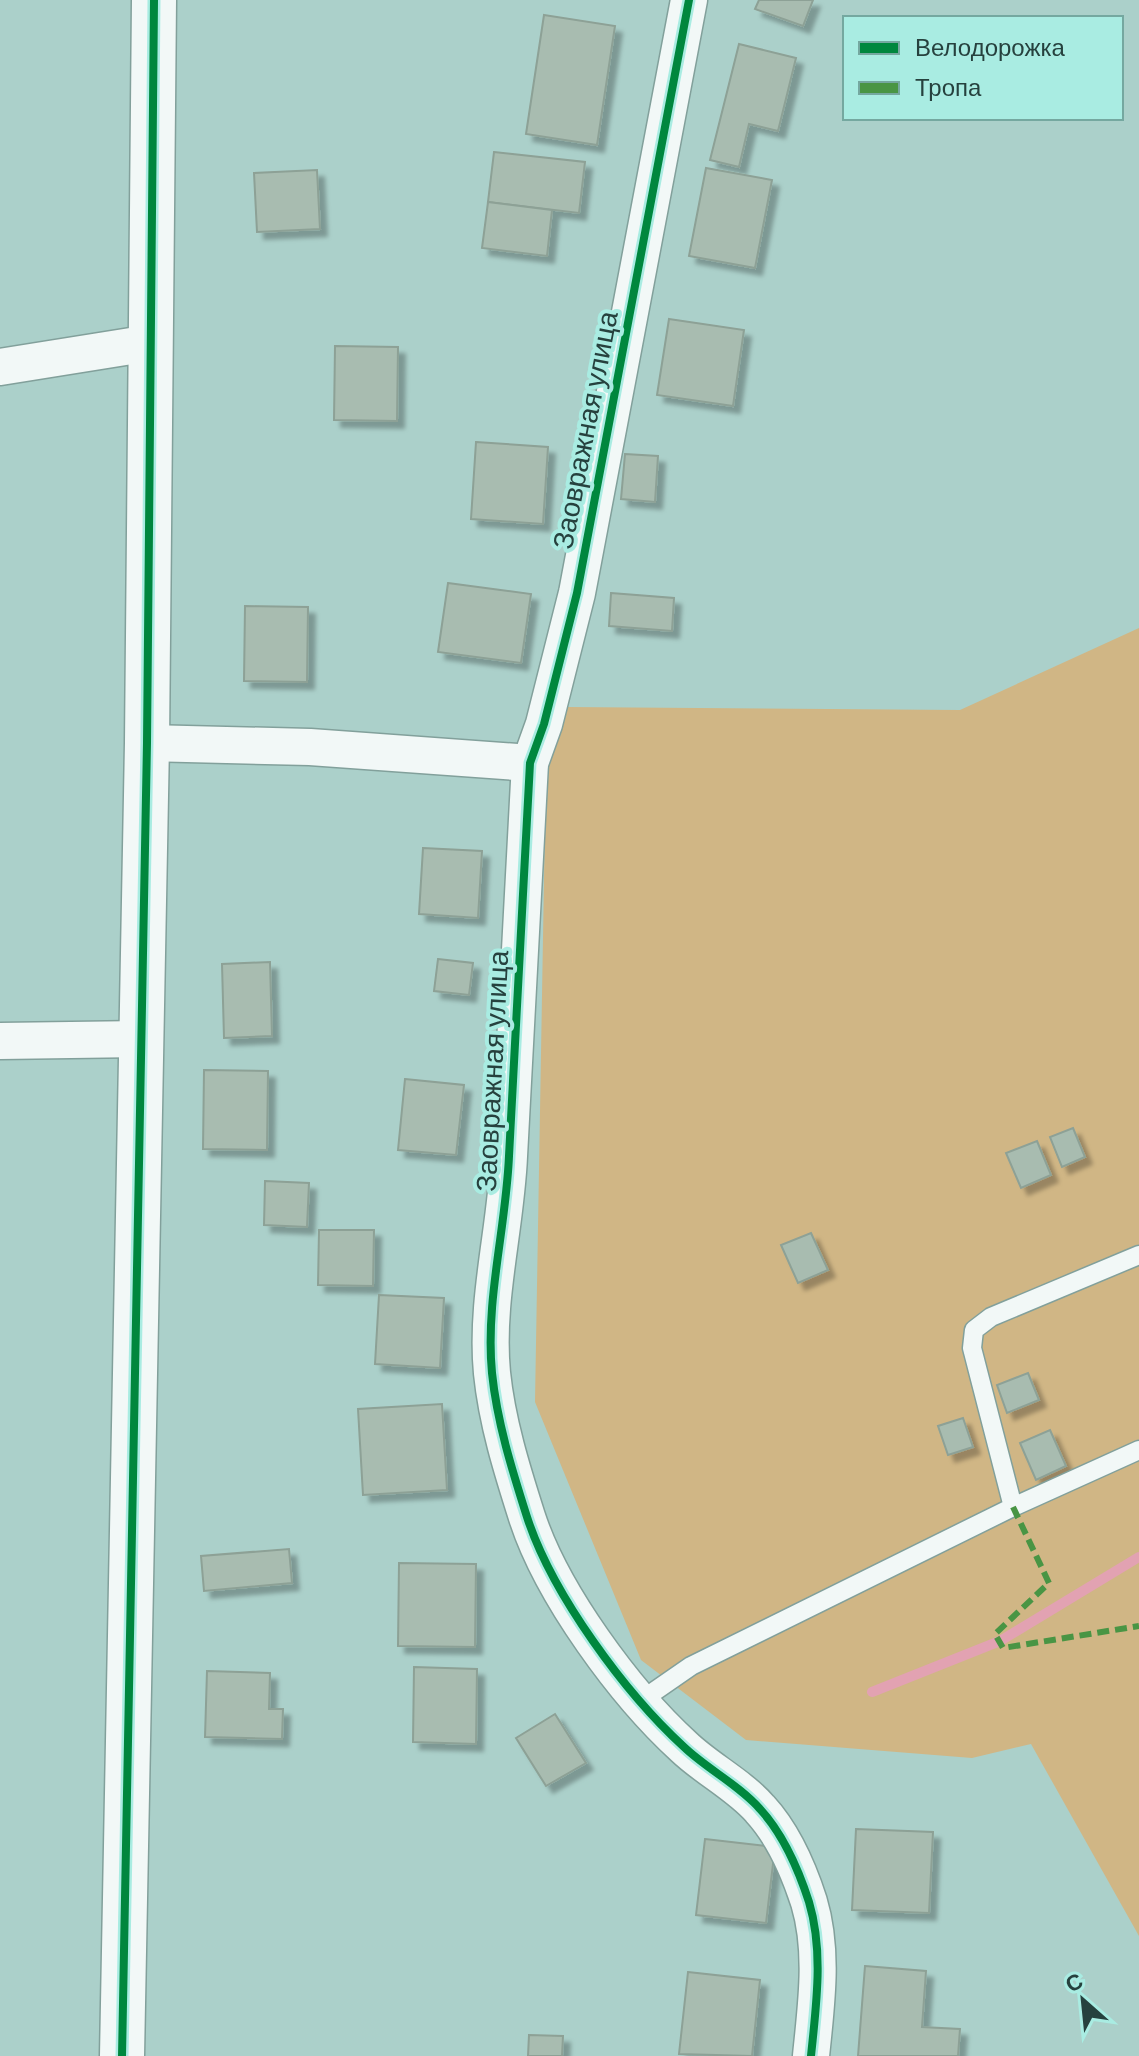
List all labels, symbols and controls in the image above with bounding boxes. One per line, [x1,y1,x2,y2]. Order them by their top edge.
legend [843,16,1123,120]
text: Велодорожка [915,32,1066,61]
text: Тропа [915,72,982,101]
street label: Заовражная улица [544,308,624,552]
street label: Заовражная улица [468,949,514,1192]
north arrow [1043,1960,1123,2040]
text: С [1060,1966,1087,1996]

